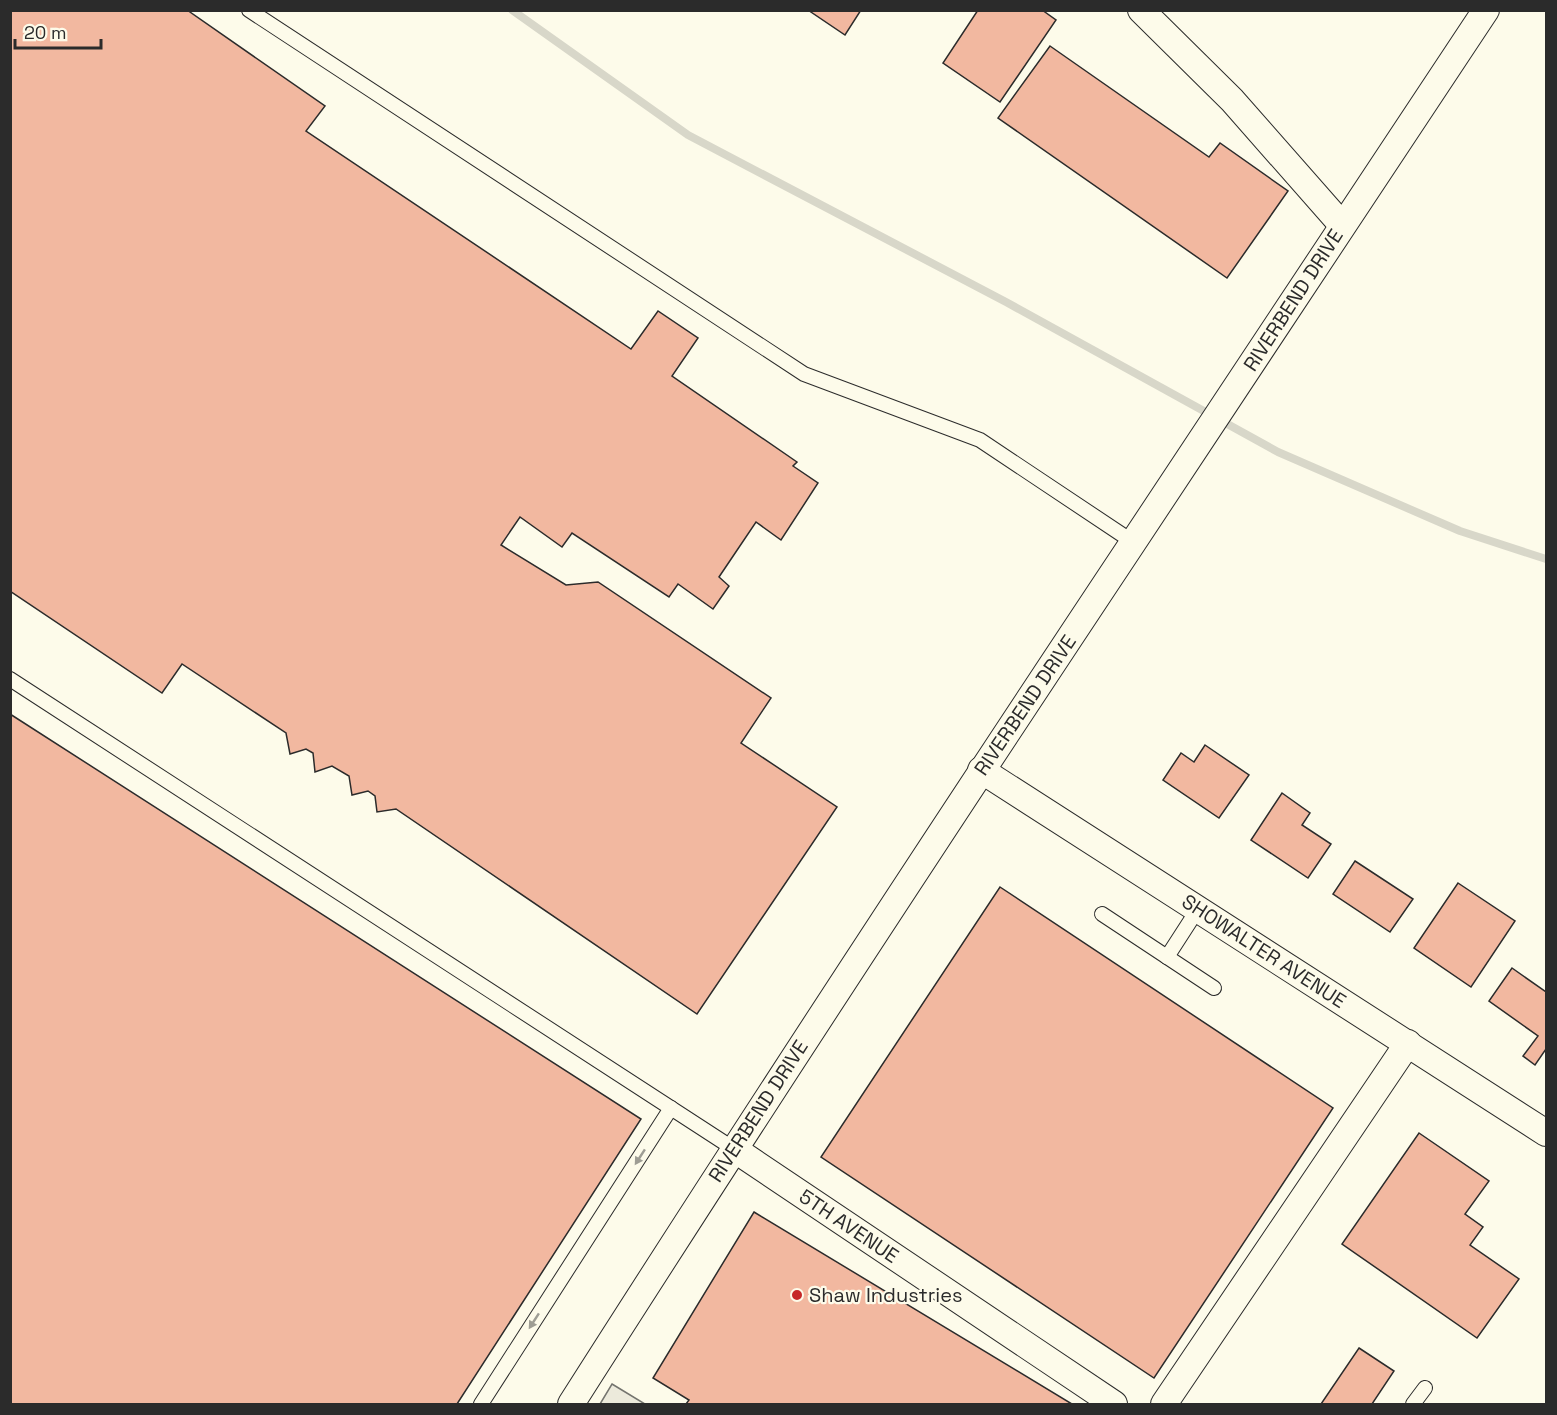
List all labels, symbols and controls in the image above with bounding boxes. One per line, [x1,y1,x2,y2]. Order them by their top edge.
scale bar [15,12,100,50]
text: 20 m [24,21,67,44]
street label: RIVERBEND DRIVE [1237,224,1349,376]
street label: RIVERBEND DRIVE [968,630,1082,780]
street label: SHOWALTER AVENUE [1177,888,1351,1014]
street label: RIVERBEND DRIVE [702,1035,814,1187]
one-way arrow [634,1149,645,1165]
street label: 5TH AVENUE [794,1183,904,1269]
place label: Shaw Industries [809,1282,963,1308]
marker: Shaw Industries [790,1288,804,1302]
one-way arrow [529,1313,540,1330]

